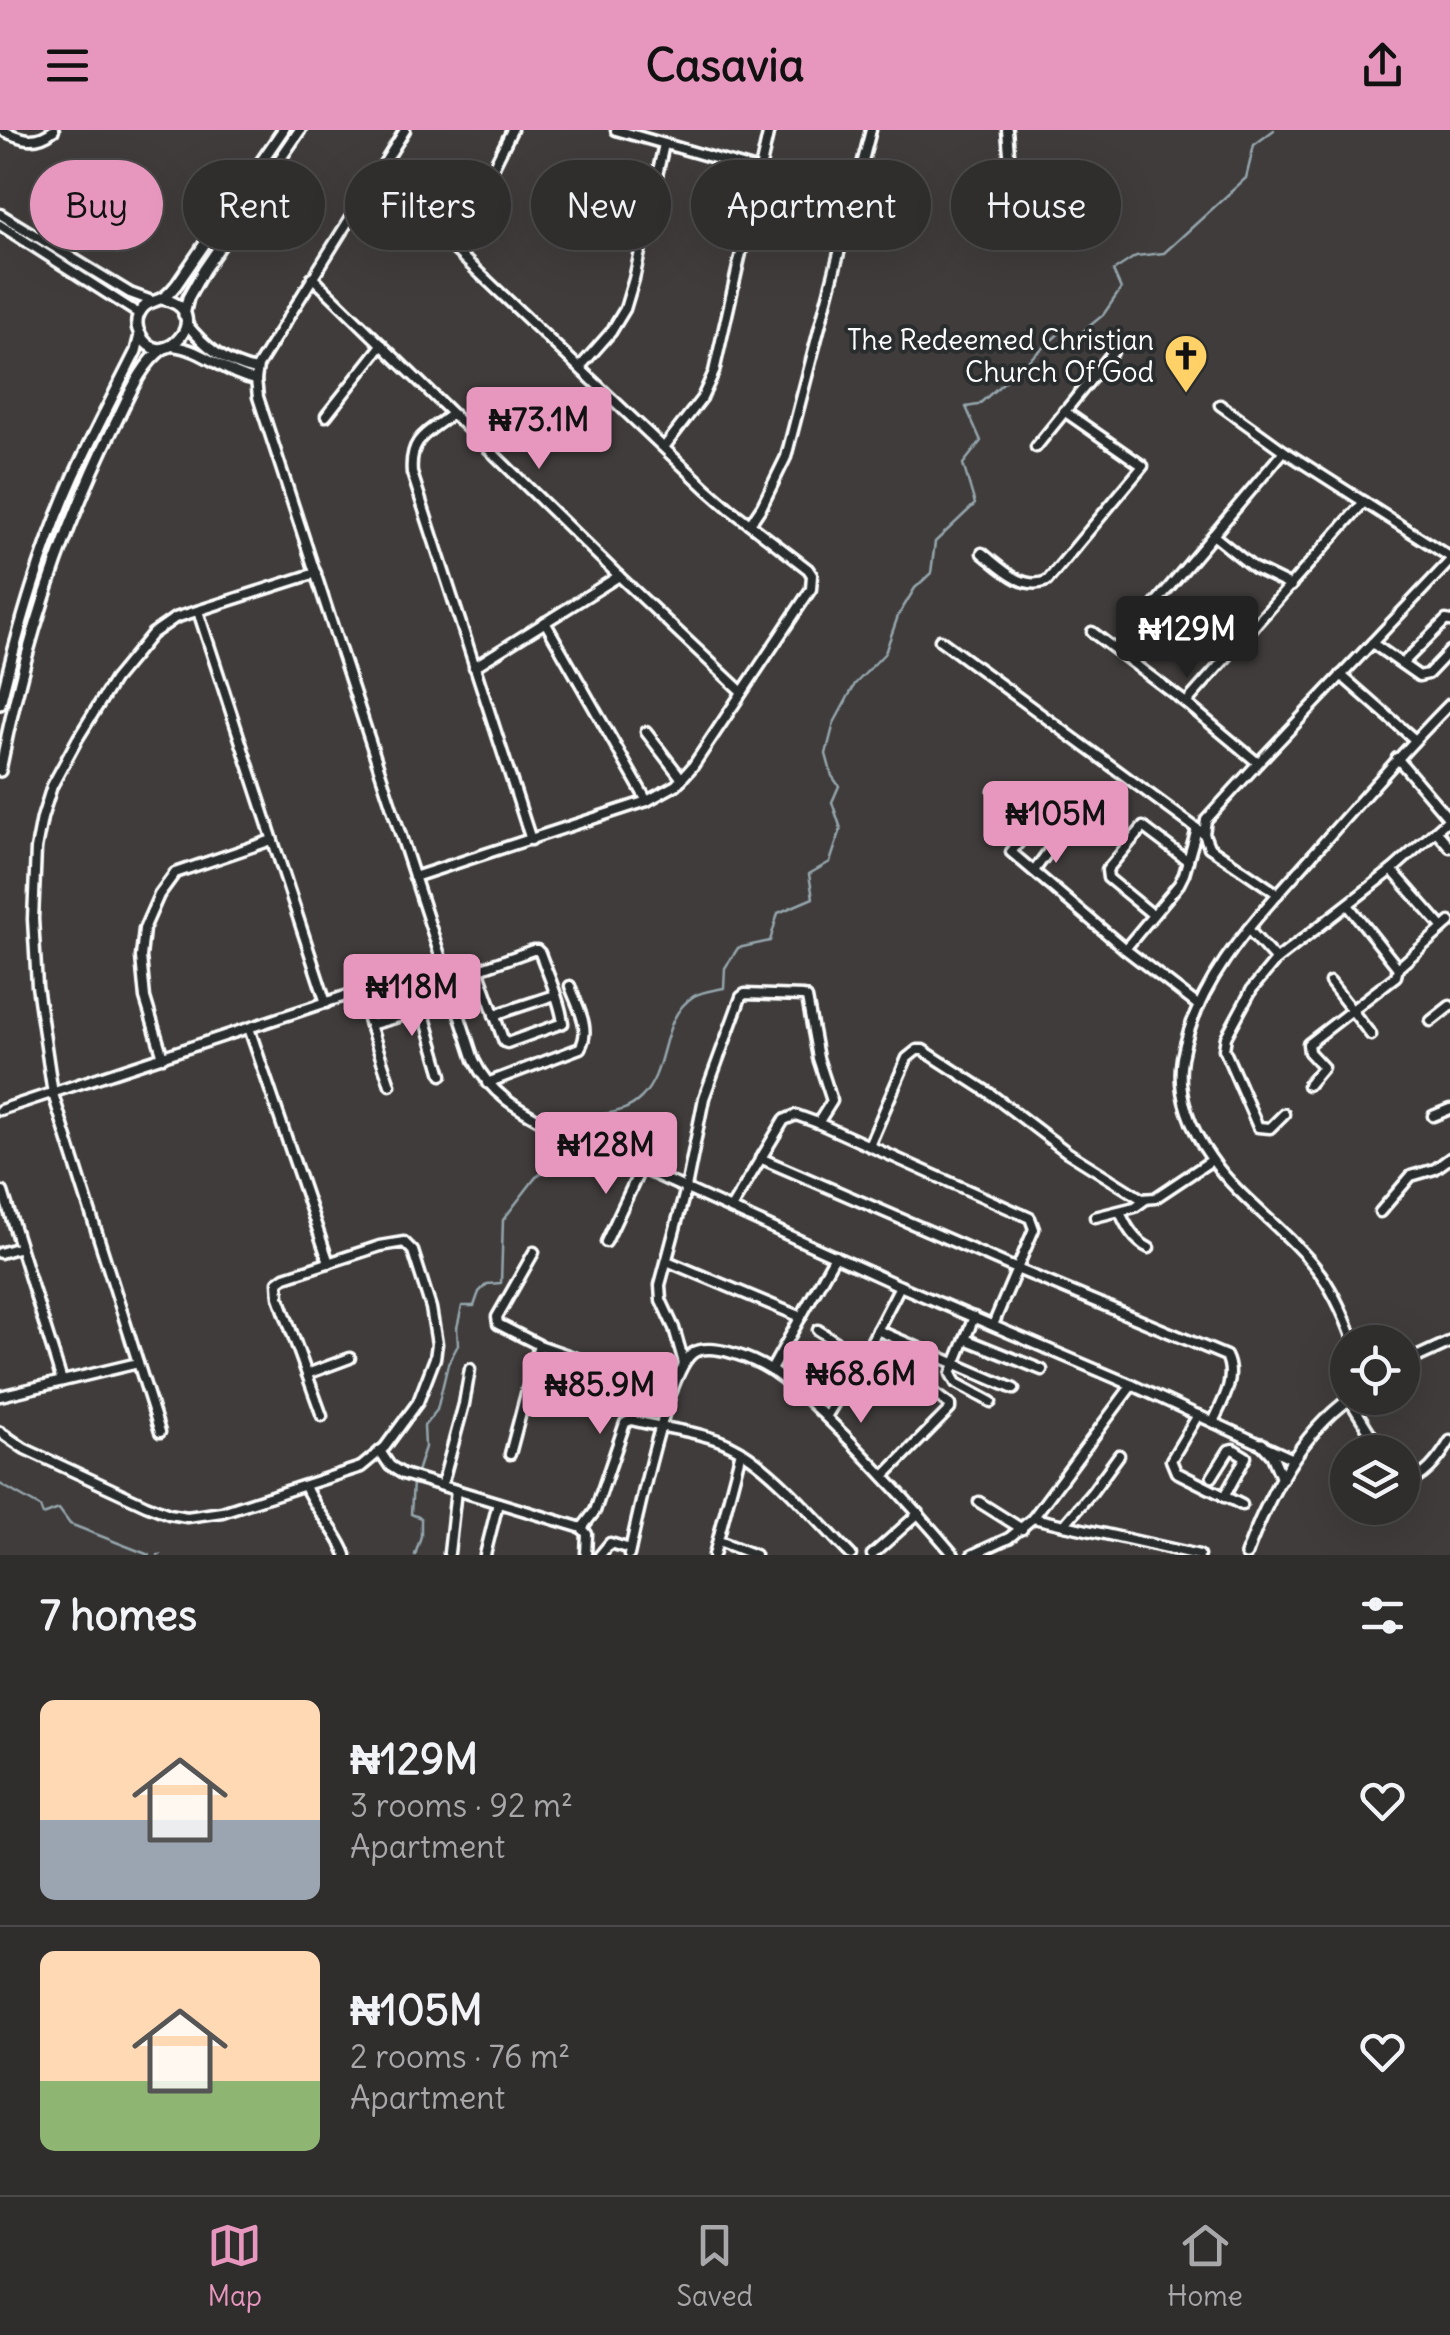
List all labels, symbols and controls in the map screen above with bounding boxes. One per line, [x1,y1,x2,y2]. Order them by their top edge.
text: Casavia [646,37,804,93]
icon: menu [40,38,95,93]
icon: share [1355,38,1410,93]
chip: Buy [30,160,163,250]
chip: Rent [183,160,325,250]
chip: Filters [345,160,511,250]
chip: New [531,160,671,250]
chip: Apartment [691,160,931,250]
chip: House [951,160,1121,250]
place label: The Redeemed Christian Church Of God [847,322,1154,390]
church icon: The Redeemed Christian Church Of God [1163,333,1209,394]
pin: ₦73.1M [458,387,620,472]
text: ₦73.1M [489,399,590,440]
pin: ₦129M [1117,596,1257,681]
text: ₦129M [1138,608,1236,649]
pin: ₦105M [986,781,1126,866]
text: ₦105M [1005,793,1107,834]
pin: ₦118M [342,954,482,1039]
text: ₦118M [366,966,458,1007]
pin: ₦128M [536,1112,676,1197]
text: ₦128M [557,1124,655,1165]
map controls [1330,1325,1420,1525]
button: locate [1330,1325,1420,1415]
pin: ₦68.6M [780,1341,942,1426]
pin: ₦85.9M [519,1352,681,1437]
text: ₦68.6M [805,1353,917,1394]
text: ₦85.9M [545,1364,655,1405]
button: layers [1330,1435,1420,1525]
icon: filters [1355,1588,1410,1643]
text: 7 homes [40,1589,197,1641]
text: ₦129M [350,1733,478,1785]
icon: home [120,1740,240,1860]
icon: heart [1355,1773,1410,1828]
text: 3 rooms · 92 m² [350,1785,573,1826]
text: Apartment [350,1826,505,1867]
text: ₦105M [350,1984,483,2036]
icon: home [120,1991,240,2111]
icon: heart [1355,2024,1410,2079]
text: 2 rooms · 76 m² [350,2036,570,2077]
text: Apartment [350,2077,505,2118]
tab: Map [207,2218,262,2314]
tab: Saved [676,2218,753,2314]
tab: Home [1167,2218,1243,2314]

